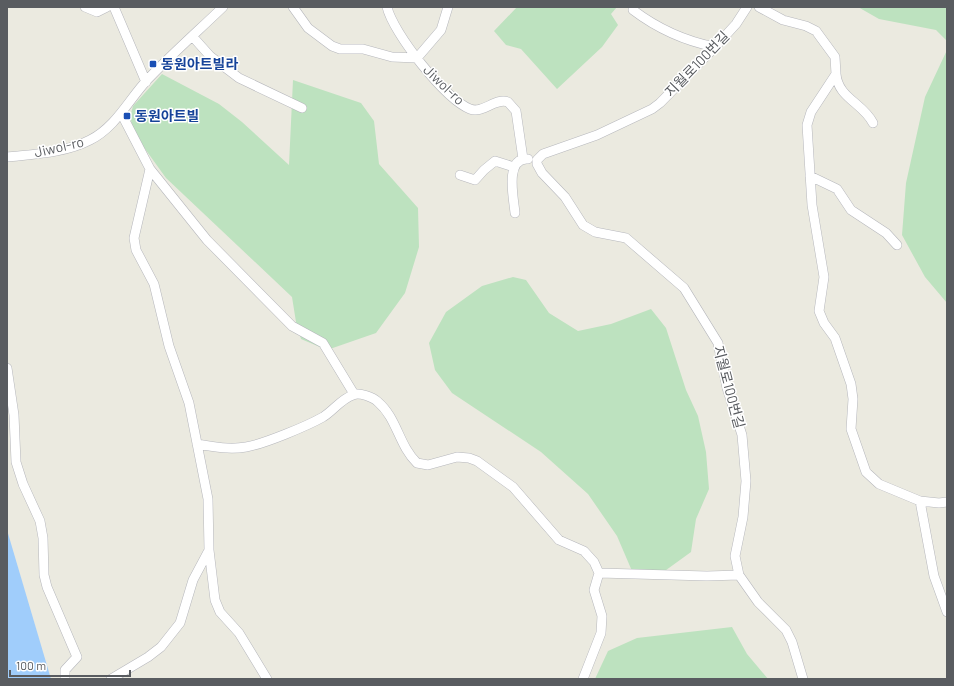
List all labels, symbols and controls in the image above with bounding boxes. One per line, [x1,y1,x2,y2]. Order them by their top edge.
street label: 지월로100번길 [661,27,732,100]
place label: 동원아트빌라 [161,55,238,72]
marker: 동원아트빌라 [148,59,158,69]
street label: Jiwol-ro [420,61,468,108]
place label: 동원아트빌 [135,107,199,124]
marker: 동원아트빌 [122,111,132,121]
street label: Jiwol-ro [32,133,85,160]
street label: 지월로100번길 [710,344,749,430]
scale bar [10,652,130,678]
text: 100 m [16,658,46,672]

